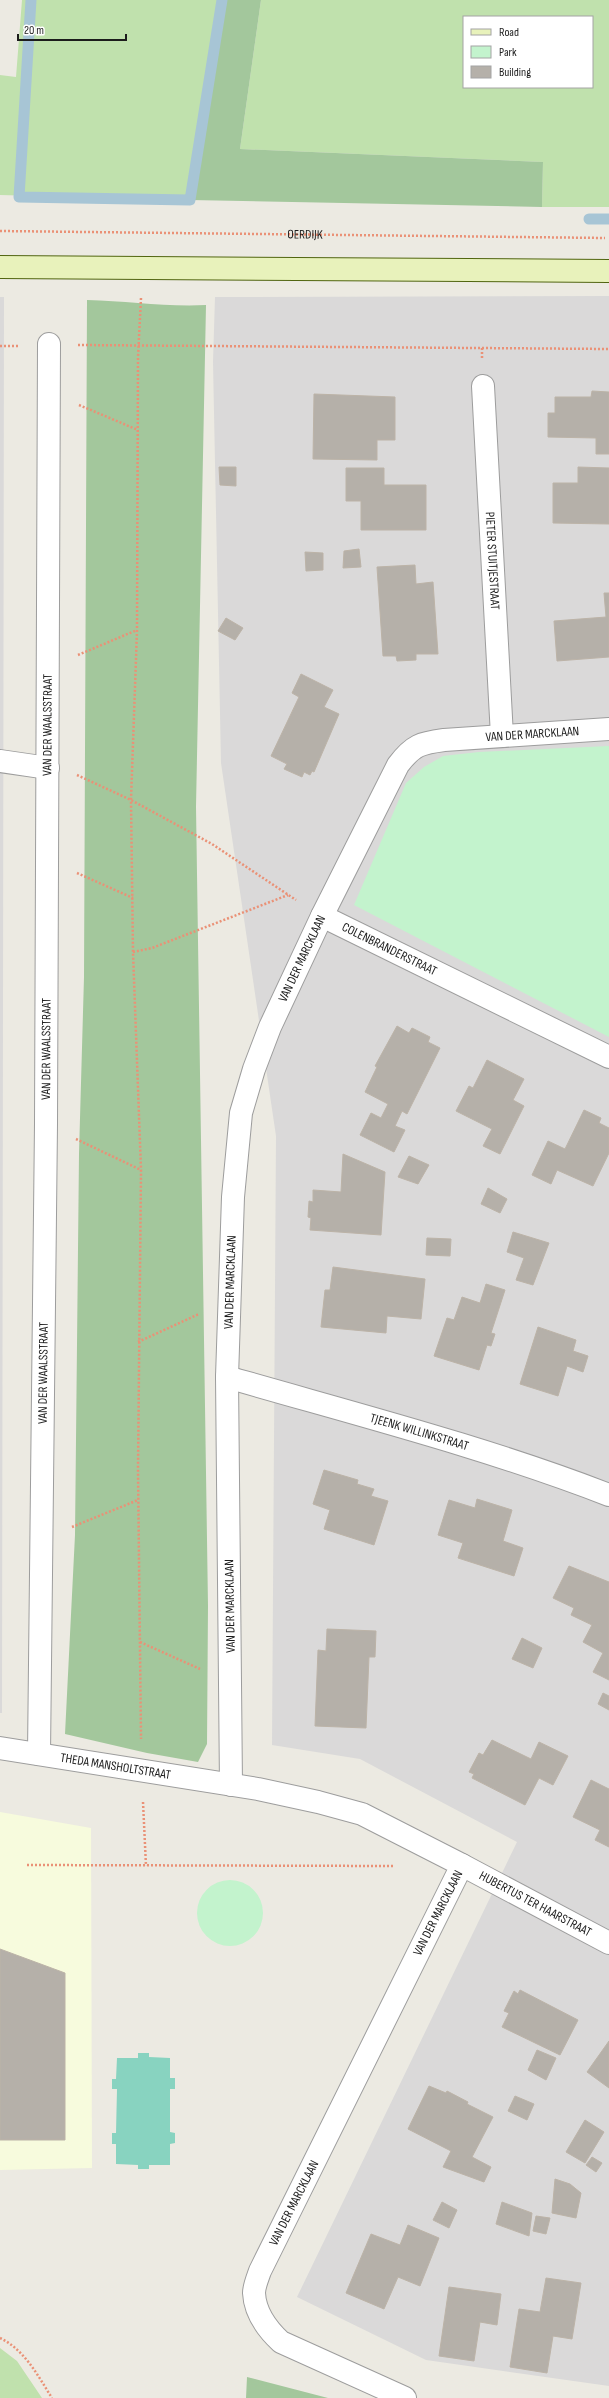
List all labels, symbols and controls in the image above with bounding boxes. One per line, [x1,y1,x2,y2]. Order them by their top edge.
scale bar [18,16,126,42]
legend [463,16,593,88]
text: 20 m [24,23,44,38]
text: Road [499,25,519,40]
text: Park [499,45,517,60]
text: Building [499,65,531,80]
street label: OERDIJK [287,226,323,243]
street label: PIETER STUITJESTRAAT [482,511,503,610]
street label: VAN DER WAALSSTRAAT [39,674,56,776]
street label: VAN DER MARCKLAAN [485,723,580,745]
street label: VAN DER MARCKLAAN [275,913,329,1004]
street label: COLENBRANDERSTRAAT [339,919,439,979]
street label: VAN DER WAALSSTRAAT [38,998,54,1100]
street label: VAN DER MARCKLAAN [221,1235,240,1329]
street label: VAN DER WAALSSTRAAT [35,1322,52,1424]
street label: TJEENK WILLINKSTRAAT [368,1410,470,1454]
street label: VAN DER MARCKLAAN [221,1559,239,1653]
street label: THEDA MANSHOLTSTRAAT [59,1750,172,1783]
street label: VAN DER MARCKLAAN [410,1868,466,1958]
street label: HUBERTUS TER HAARSTRAAT [476,1868,594,1940]
street label: VAN DER MARCKLAAN [266,2158,322,2248]

